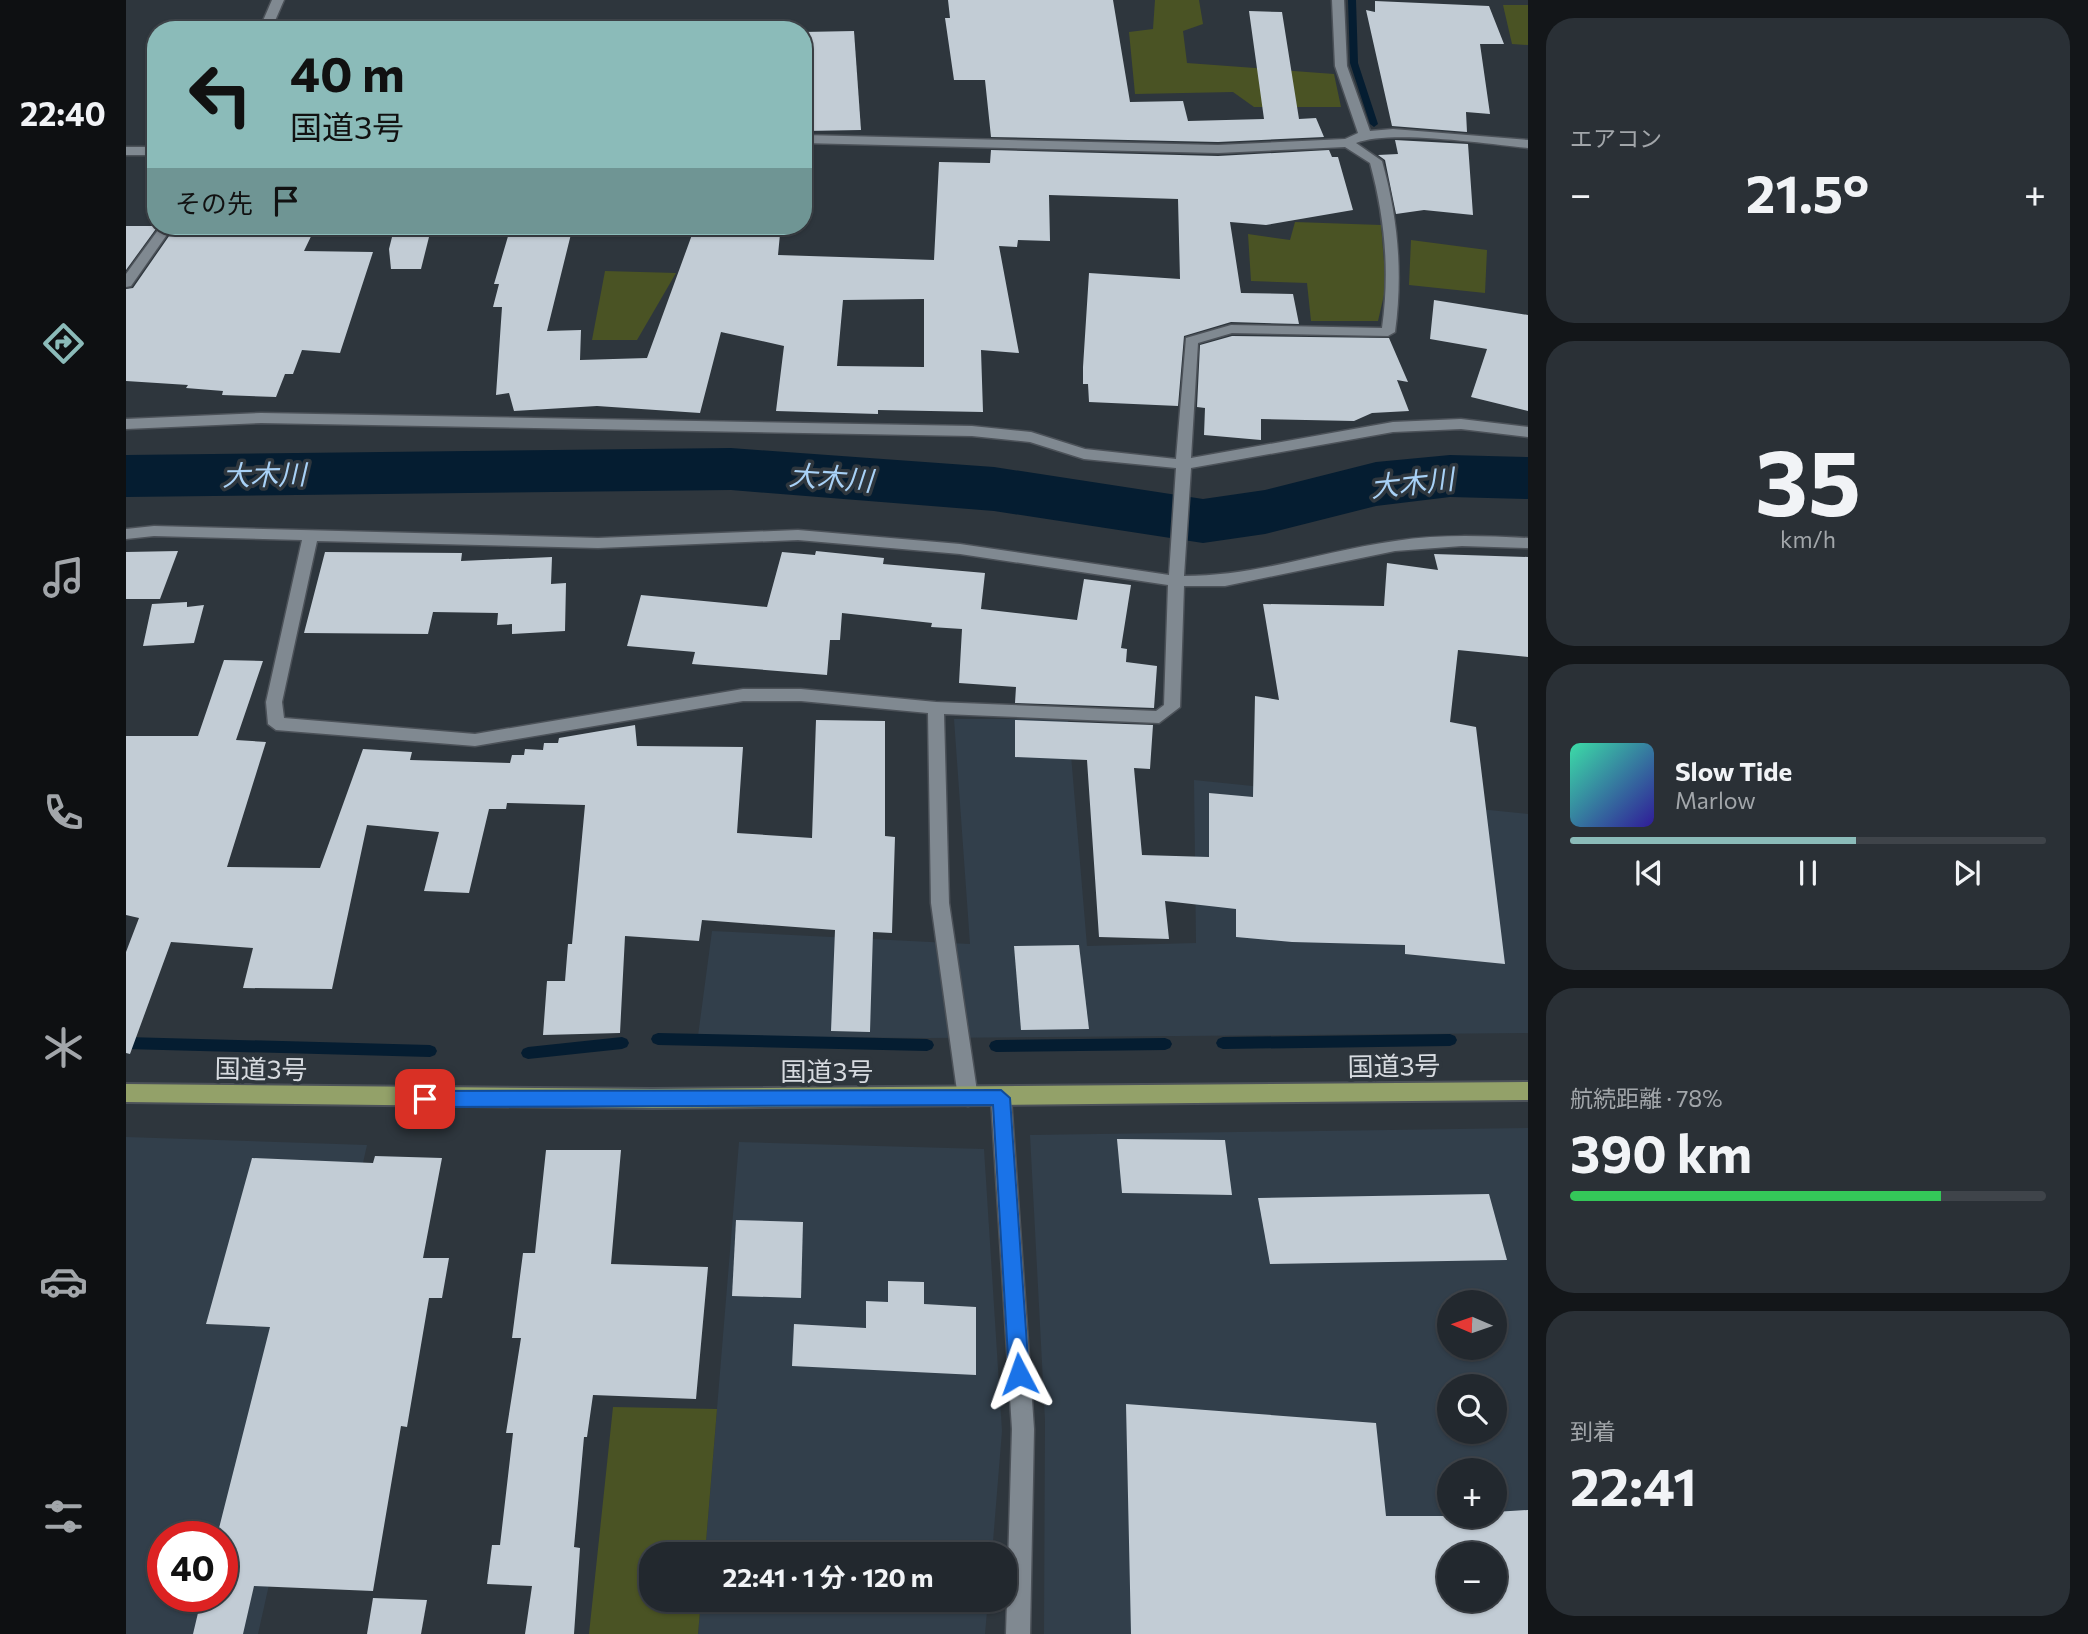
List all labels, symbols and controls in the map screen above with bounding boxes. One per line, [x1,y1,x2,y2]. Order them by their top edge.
text: 40 m [290,42,405,102]
icon: left [175,49,266,140]
text: 22:40 [20,93,106,133]
text: 国道3号 [290,106,404,146]
text: エアコン [1570,124,1662,152]
text: 21.5° [1746,160,1869,224]
text: − [1570,169,1592,216]
text: + [2024,169,2046,216]
icon: arrive [267,182,305,220]
text: その先 [175,187,253,218]
icon: directions [39,319,88,368]
text: 35 [1755,423,1861,535]
water label: 大木川 [222,456,309,492]
water label: 大木川 [788,457,877,497]
water label: 大木川 [1368,460,1459,503]
text: km/h [1780,525,1836,553]
icon: music [39,553,88,602]
text: Slow Tide [1675,755,1792,786]
text: Marlow [1675,786,1756,814]
icon: phone [39,788,88,837]
icon: previous [1630,854,1668,892]
icon: pause [1789,854,1827,892]
icon: next [1948,854,1986,892]
icon: climate [39,1023,88,1072]
street label: 国道3号 [1347,1049,1441,1081]
street label: 国道3号 [214,1052,308,1084]
street label: 国道3号 [781,1055,873,1086]
pin [395,1069,455,1129]
icon: arrive [406,1080,444,1118]
text: 航続距離 · 78% [1570,1084,1723,1112]
text: 390 km [1570,1120,1752,1184]
icon: car [39,1257,88,1306]
north arrow [1437,1290,1507,1360]
map controls [1437,1290,1507,1612]
position arrow [982,1337,1056,1411]
button: search [1437,1374,1507,1444]
text: 到着 [1570,1417,1616,1445]
text: 22:41 [1570,1453,1697,1517]
button: + [1437,1458,1507,1528]
icon: filters [39,1492,88,1541]
speed limit sign: 40 [147,1521,238,1612]
button: − [1437,1542,1507,1612]
text: 22:41 · 1 分 · 120 m [722,1561,934,1592]

